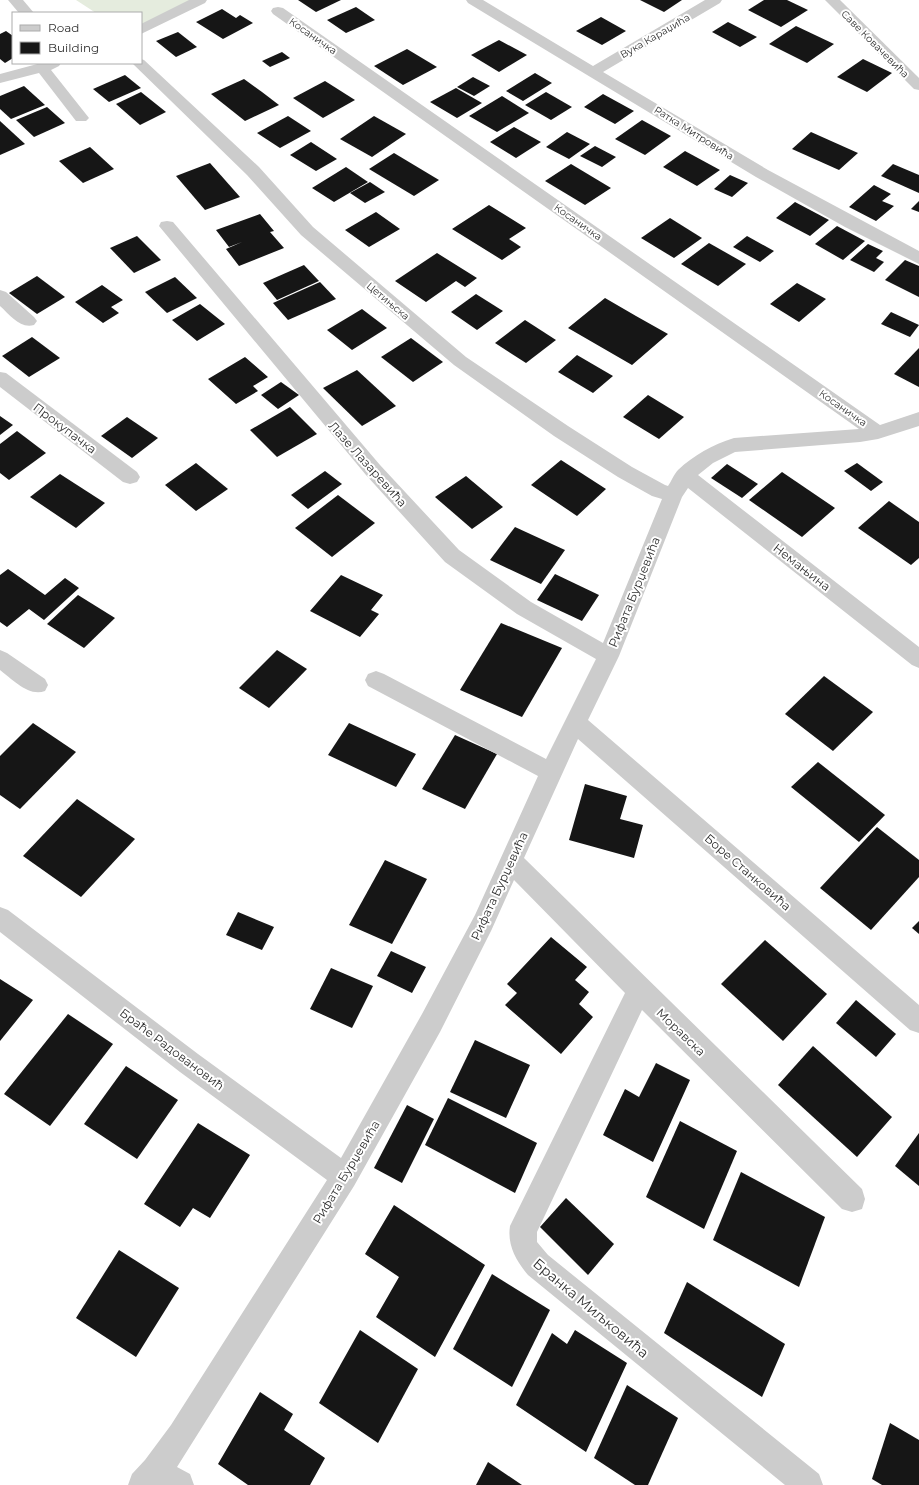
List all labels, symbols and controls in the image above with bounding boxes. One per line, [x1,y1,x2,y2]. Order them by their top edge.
street label: Саве Ковачевића [838,7,912,81]
street label: Вука Караџића [618,11,692,61]
legend [12,12,142,64]
street label: Косаничка [286,15,340,57]
text: Road [48,20,79,35]
text: Building [48,40,99,55]
street label: Ратка Митровића [652,103,736,163]
street label: Косаничка [551,201,605,243]
street label: Цетињска [364,279,412,323]
street label: Косаничка [816,387,870,429]
street label: Прокупачка [30,399,100,457]
street label: Лазе Лазаревића [326,418,410,510]
street label: Рифата Бурџевића [605,535,663,649]
street label: Немањина [770,540,834,594]
street label: Рифата Бурџевића [467,829,531,943]
street label: Боре Станковића [702,830,794,914]
street label: Браће Радовановић [117,1005,227,1093]
street label: Моравска [653,1005,709,1059]
street label: Рифата Бурџевића [309,1118,383,1226]
street label: Бранка Миљковића [529,1254,653,1362]

